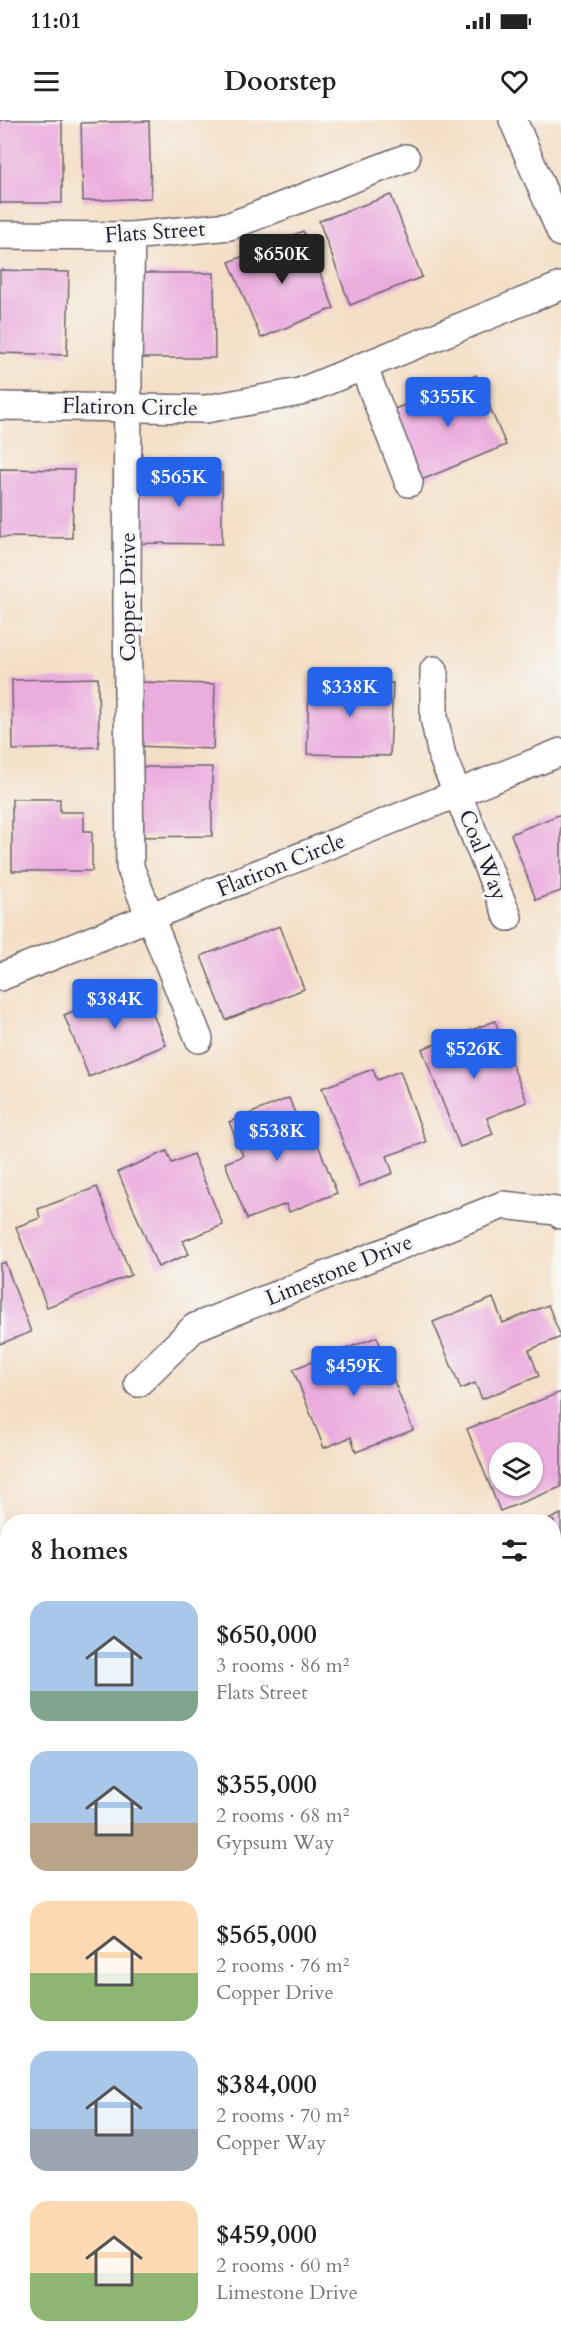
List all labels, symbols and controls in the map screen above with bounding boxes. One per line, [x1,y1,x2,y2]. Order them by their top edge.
text: 11:01 [30,6,81,36]
text: Doorstep [224,63,337,100]
icon: menu [30,65,63,98]
icon: heart [498,65,531,98]
street label: Flats Street [104,214,206,250]
pin: $650K [240,234,324,285]
text: $650K [253,240,311,267]
pin: $355K [406,377,490,428]
text: $355K [419,383,477,410]
street label: Flatiron Circle [62,391,198,423]
pin: $565K [137,457,221,508]
text: $565K [150,463,208,490]
street label: Copper Drive [113,532,143,662]
pin: $338K [308,667,392,718]
text: $338K [321,673,379,700]
street label: Coal Way [451,805,515,905]
street label: Flatiron Circle [212,826,350,904]
pin: $384K [73,979,157,1030]
text: $384K [86,985,144,1012]
pin: $526K [432,1029,516,1080]
text: $526K [445,1035,503,1062]
pin: $538K [235,1111,319,1162]
text: $538K [248,1117,306,1144]
street label: Limestone Drive [261,1227,417,1313]
pin: $459K [312,1346,396,1397]
text: $459K [325,1352,383,1379]
map controls [489,1442,543,1496]
button: layers [489,1442,543,1496]
text: 8 homes [30,1533,128,1568]
icon: filters [498,1534,531,1567]
text: $650,000 [216,1617,317,1652]
icon: home [78,1625,150,1697]
text: 3 rooms · 86 m² [216,1652,349,1679]
text: Flats Street [216,1679,308,1706]
text: $355,000 [216,1767,317,1802]
icon: home [78,1775,150,1847]
text: 2 rooms · 68 m² [216,1802,349,1829]
text: Gypsum Way [216,1829,334,1856]
text: $565,000 [216,1917,317,1952]
icon: home [78,1925,150,1997]
text: 2 rooms · 76 m² [216,1952,349,1979]
text: Copper Drive [216,1979,334,2006]
text: $384,000 [216,2067,317,2102]
icon: home [78,2075,150,2147]
text: 2 rooms · 70 m² [216,2102,349,2129]
text: Copper Way [216,2129,326,2156]
text: $459,000 [216,2217,317,2252]
icon: home [78,2225,150,2297]
text: 2 rooms · 60 m² [216,2252,349,2279]
text: Limestone Drive [216,2279,358,2306]

